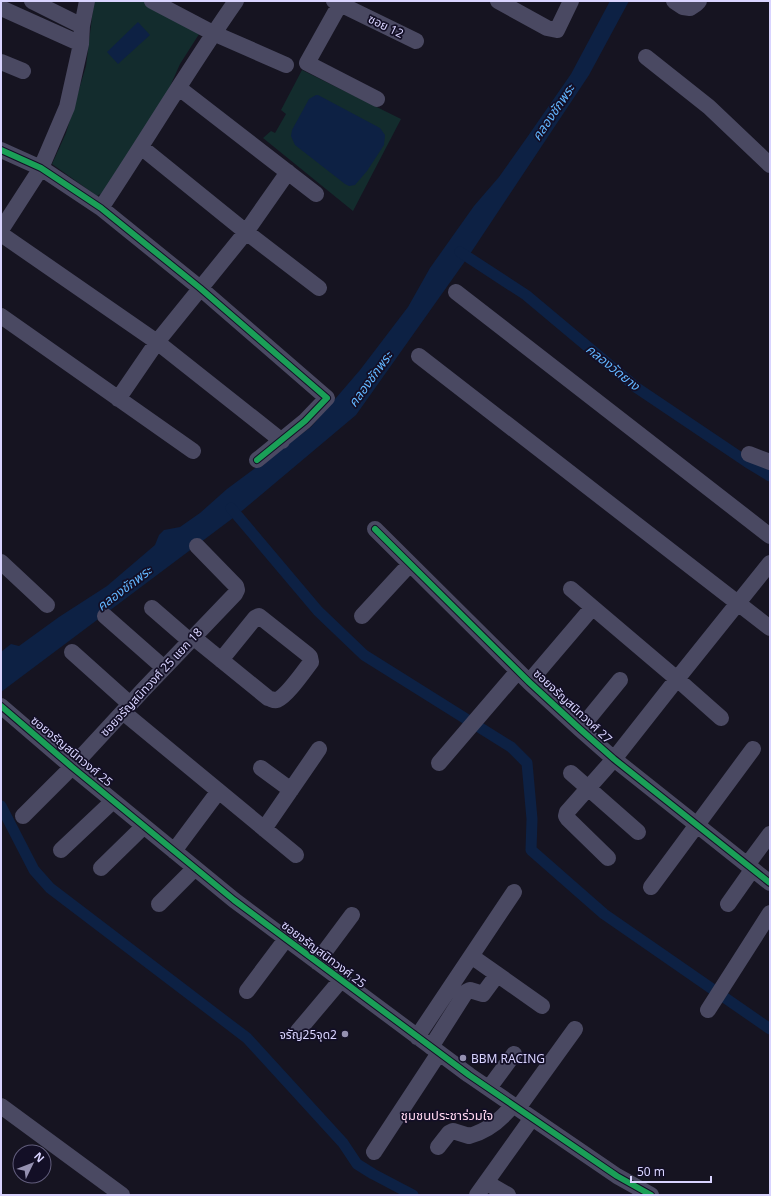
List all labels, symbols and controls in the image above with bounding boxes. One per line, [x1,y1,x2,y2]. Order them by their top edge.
street label: ซอย 12 [365,10,407,42]
water label: คลองชักพระ [527,79,579,144]
water label: คลองวัดยาง [582,340,644,395]
water label: คลองชักพระ [344,346,397,410]
water label: คลองชักพระ [93,560,156,615]
street label: ซอยจรัญสนิทวงศ์ 25 แยก 18 [96,624,206,740]
street label: ซอยจรัญสนิทวงศ์ 27 [530,665,616,747]
street label: ซอยจรัญสนิทวงศ์ 25 [27,712,117,790]
street label: ซอยจรัญสนิทวงศ์ 25 [278,916,370,992]
place label: จรัญ25จุด2 [279,1026,337,1043]
marker: จรัญ25จุด2 [340,1029,350,1039]
place label: BBM RACING [471,1050,545,1067]
marker: BBM RACING [458,1053,468,1063]
district label: ชุมชนประชาร่วมใจ [401,1106,493,1124]
north arrow [12,1144,52,1184]
text: N [31,1148,48,1165]
scale bar [631,1158,711,1184]
text: 50 m [637,1163,665,1180]

